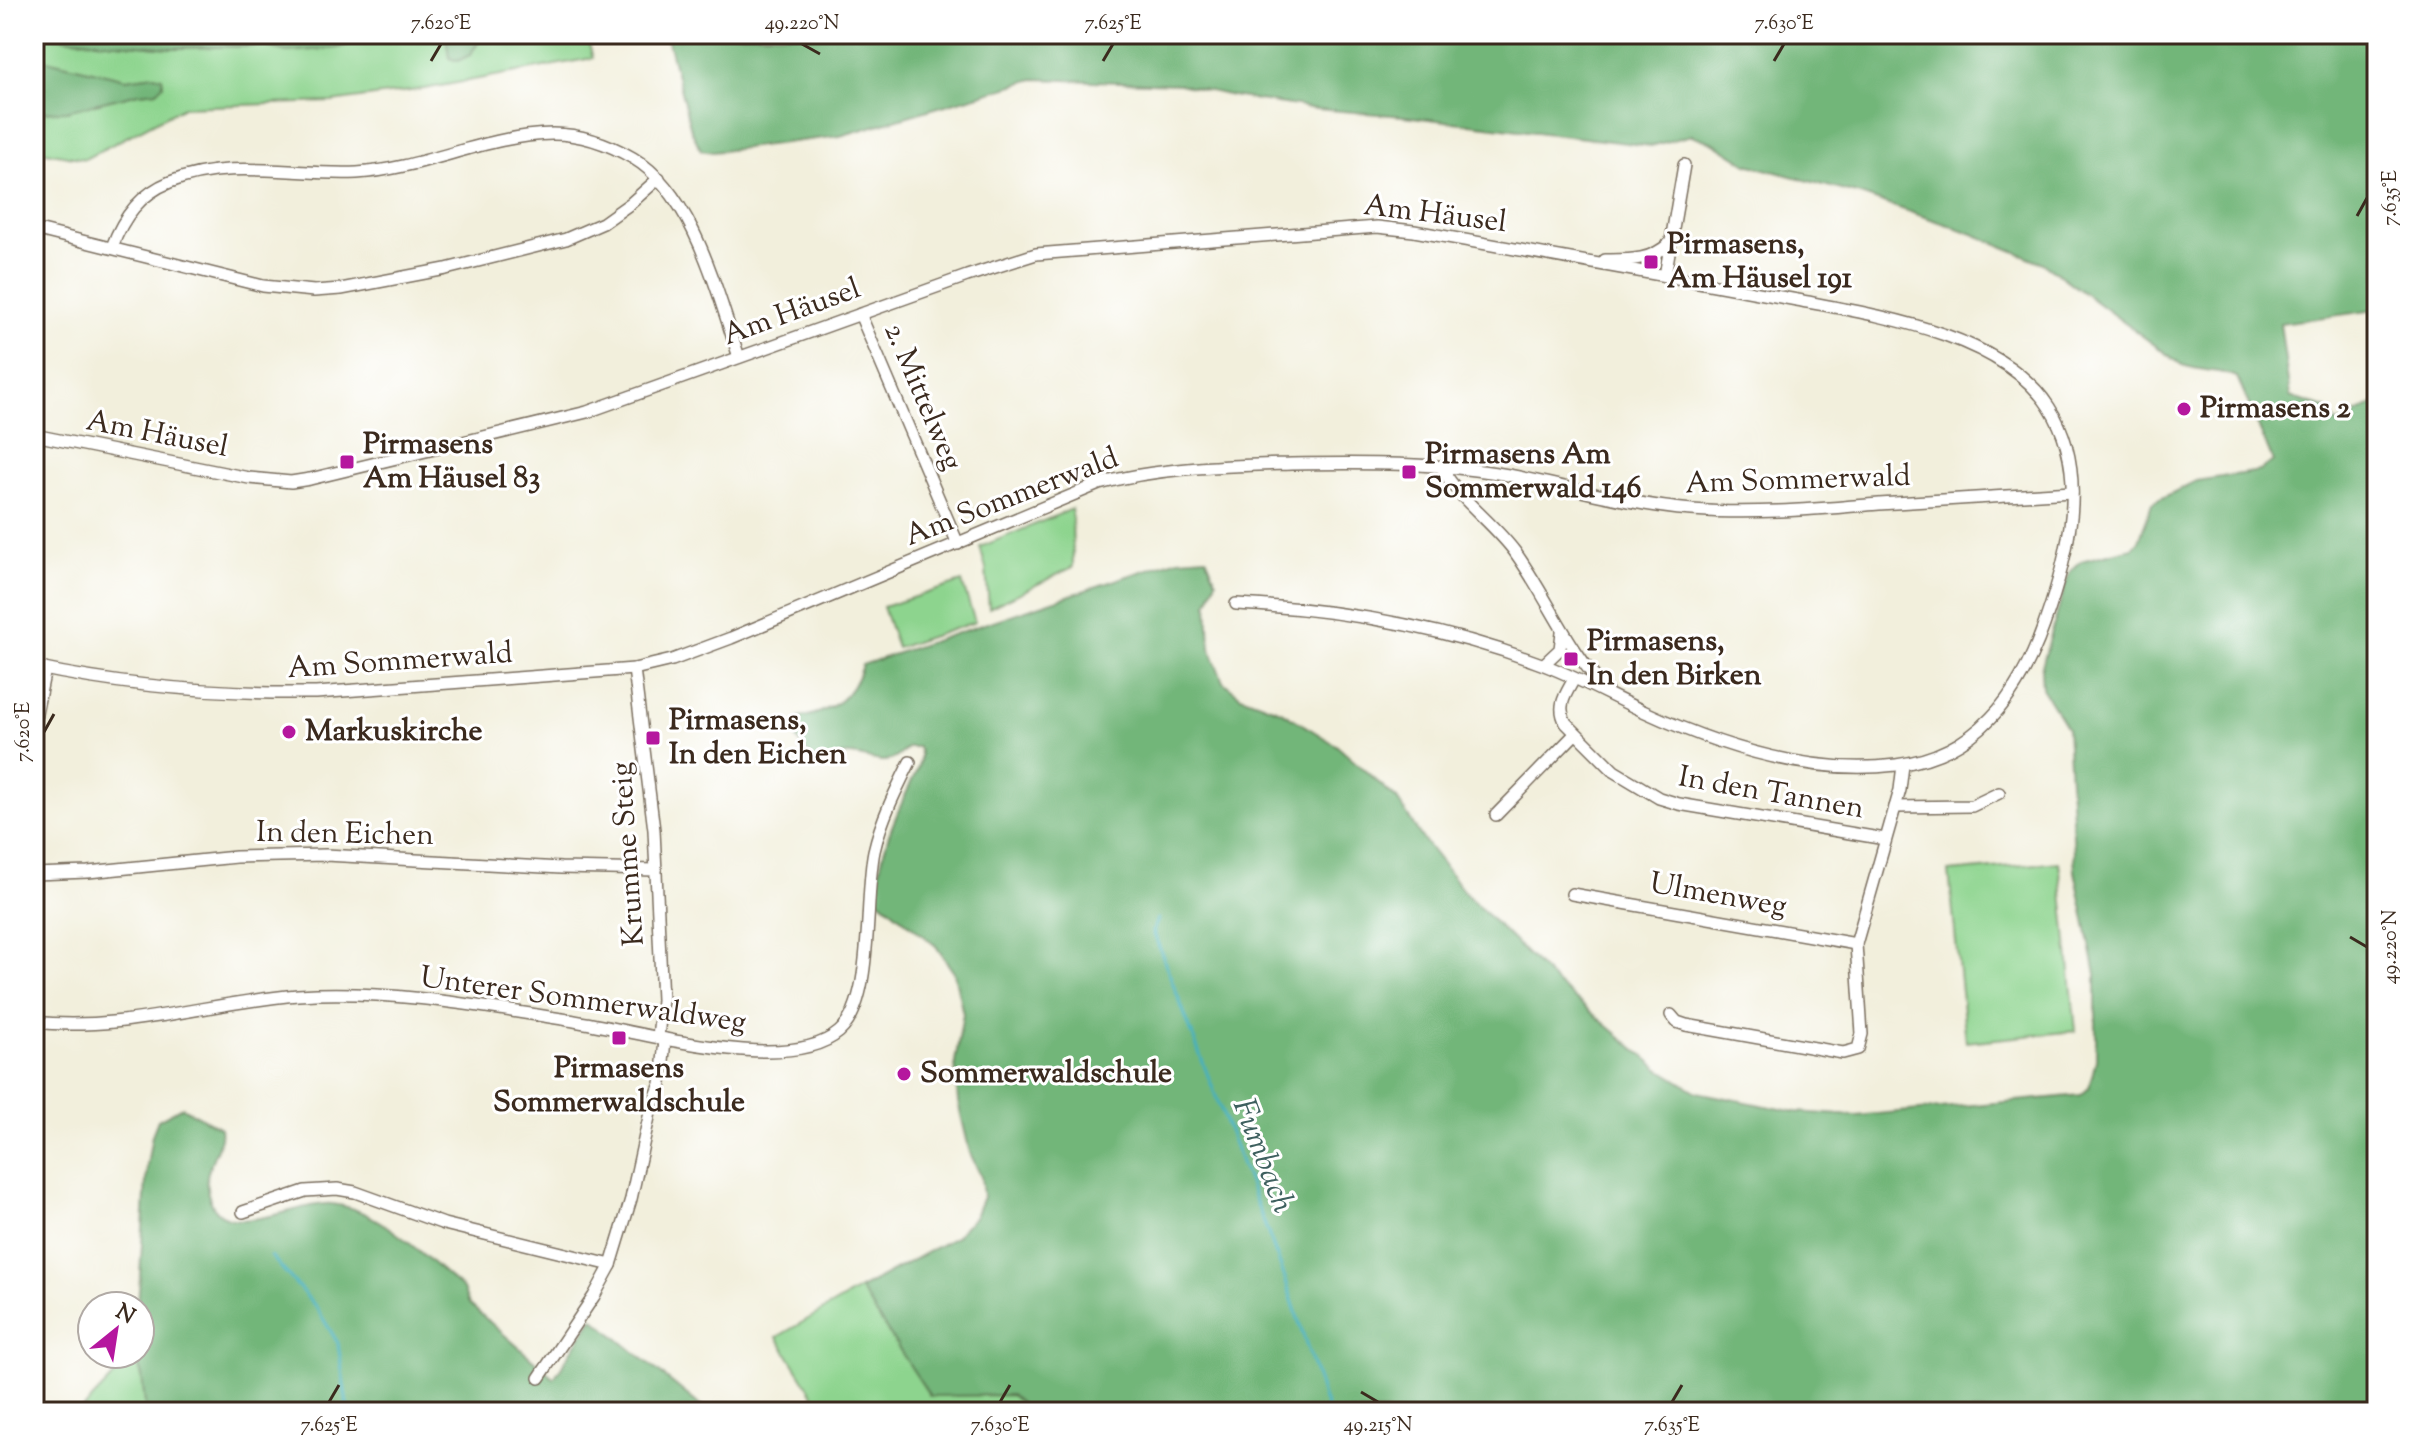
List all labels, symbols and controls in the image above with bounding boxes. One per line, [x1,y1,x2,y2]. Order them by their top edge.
text: 7.620°E [411,10,471,39]
text: 49.220°N [765,10,839,39]
text: 7.625°E [1085,10,1141,39]
text: 7.630°E [1754,10,1814,39]
text: 7.635°E [2377,170,2406,226]
street label: Am Häusel [1361,185,1509,245]
place label: Pirmasens, Am Häusel 191 [1667,224,1853,301]
marker: Pirmasens, Am Häusel 191 [1642,253,1660,271]
street label: Am Häusel [717,268,867,358]
street label: 2. Mittelweg [872,317,972,477]
place label: Pirmasens 2 [2200,388,2350,431]
street label: Am Häusel [82,400,232,470]
marker: Pirmasens 2 [2175,400,2193,418]
place label: Pirmasens Am Häusel 83 [363,424,540,501]
place label: Pirmasens Am Sommerwald 146 [1425,434,1642,511]
street label: Am Sommerwald [899,437,1125,559]
marker: Pirmasens Am Häusel 83 [338,453,356,471]
street label: Am Sommerwald [1684,456,1912,506]
marker: Pirmasens Am Sommerwald 146 [1400,463,1418,481]
place label: Pirmasens, In den Birken [1587,621,1762,698]
street label: Am Sommerwald [286,633,514,691]
marker: Pirmasens, In den Birken [1562,650,1580,668]
place label: Pirmasens, In den Eichen [669,700,847,777]
text: 7.620°E [10,702,39,762]
place label: Markuskirche [305,711,483,754]
marker: Markuskirche [280,723,298,741]
marker: Pirmasens, In den Eichen [644,729,662,747]
street label: In den Tannen [1675,757,1867,832]
street label: Krumme Steig [601,760,657,948]
street label: In den Eichen [256,812,434,858]
street label: Ulmenweg [1646,863,1790,929]
text: 49.220°N [2377,910,2406,984]
street label: Unterer Sommerwaldweg [417,957,749,1045]
marker: Pirmasens Sommerwaldschule [610,1029,628,1047]
place label: Pirmasens Sommerwaldschule [493,1048,745,1125]
place label: Sommerwaldschule [920,1053,1172,1096]
marker: Sommerwaldschule [895,1065,913,1083]
water label: Fumbach [1219,1092,1305,1220]
north arrow [76,1290,156,1370]
text: N [109,1297,140,1334]
text: 7.625°E [301,1412,357,1441]
text: 7.630°E [970,1412,1030,1441]
text: 49.215°N [1344,1412,1412,1441]
text: 7.635°E [1644,1412,1700,1441]

